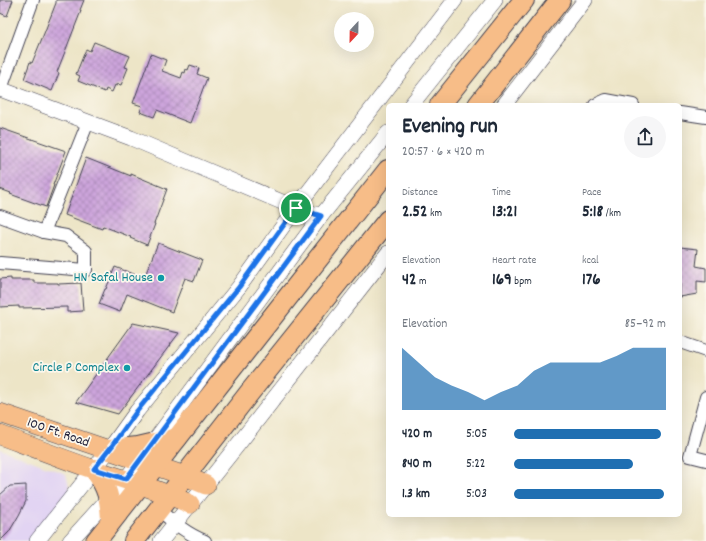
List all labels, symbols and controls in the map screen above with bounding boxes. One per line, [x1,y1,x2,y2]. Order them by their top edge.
north arrow [334,12,374,52]
map controls [334,12,374,52]
text: Evening run [402,112,498,143]
button: share [624,116,666,158]
text: 20:57 · 6 × 420 m [402,143,484,162]
text: Distance [402,185,438,201]
text: Time [492,185,511,201]
text: Pace [582,185,601,201]
pin [279,191,313,225]
icon: arrive [285,197,307,219]
text: 2.52 [402,201,428,225]
text: 13:21 [492,201,517,225]
text: 5:18 [582,201,603,225]
text: km [428,206,442,222]
text: /km [603,206,621,222]
text: Elevation [402,253,440,269]
text: Heart rate [492,253,536,269]
text: kcal [582,253,599,269]
place label: HN Safal House [73,268,153,288]
text: 42 [402,269,416,293]
text: 169 [492,269,512,293]
text: 176 [582,269,601,293]
marker: HN Safal House [156,273,166,283]
text: m [416,274,427,290]
text: bpm [512,274,532,290]
text: Elevation [402,315,447,334]
text: 85–92 m [625,315,666,334]
place label: Circle P Complex [33,358,119,378]
marker: Circle P Complex [122,363,132,373]
street label: 100 Ft. Road [24,413,92,453]
text: 420 m [402,425,432,444]
text: 5:05 [466,425,487,444]
text: 840 m [402,455,432,474]
text: 5:22 [466,455,486,474]
text: 1.3 km [402,485,430,504]
text: 5:03 [466,485,487,504]

